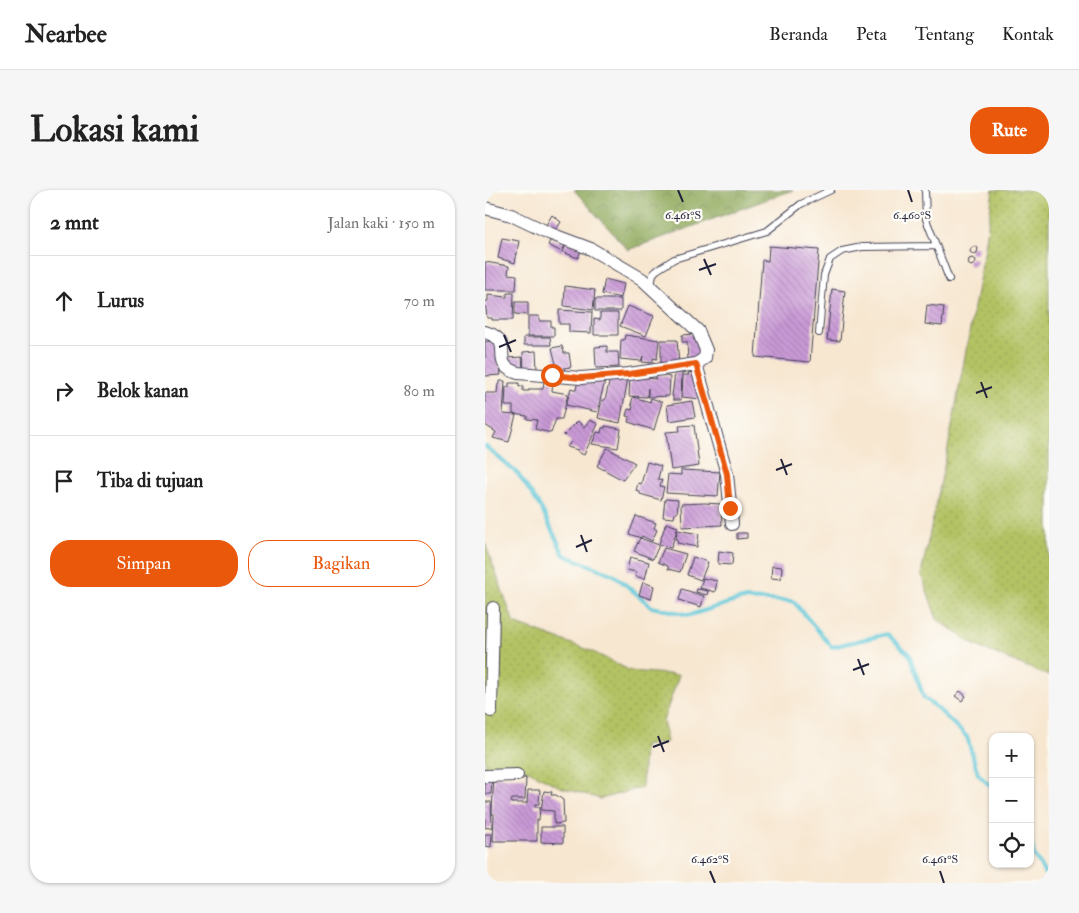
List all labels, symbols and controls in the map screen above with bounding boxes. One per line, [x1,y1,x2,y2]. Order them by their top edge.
text: Nearbee [25,19,107,50]
text: Beranda [769,23,828,46]
text: Peta [856,23,887,46]
text: Tentang [915,23,974,46]
text: Kontak [1002,23,1054,46]
button: Rute [970,107,1049,154]
text: Lokasi kami [30,108,199,152]
text: 6.461°S [665,208,701,223]
text: 6.460°S [893,208,931,223]
text: 2 mnt [50,209,99,236]
text: Jalan kaki · 150 m [328,213,435,233]
icon: ahead [50,287,78,315]
text: Lurus [97,289,144,313]
text: 70 m [404,291,435,311]
route start [541,364,564,387]
icon: right [50,377,78,405]
text: Belok kanan [97,379,188,403]
text: 80 m [404,381,435,401]
icon: arrive [50,467,78,495]
text: Tiba di tujuan [97,469,203,493]
route end [719,497,742,520]
button: Simpan [50,540,238,587]
button: Bagikan [248,540,435,587]
map controls [989,733,1034,868]
button: + [989,733,1034,778]
button: − [989,778,1034,823]
button: locate [989,823,1034,868]
text: 6.462°S [691,852,729,867]
text: 6.461°S [922,852,958,867]

